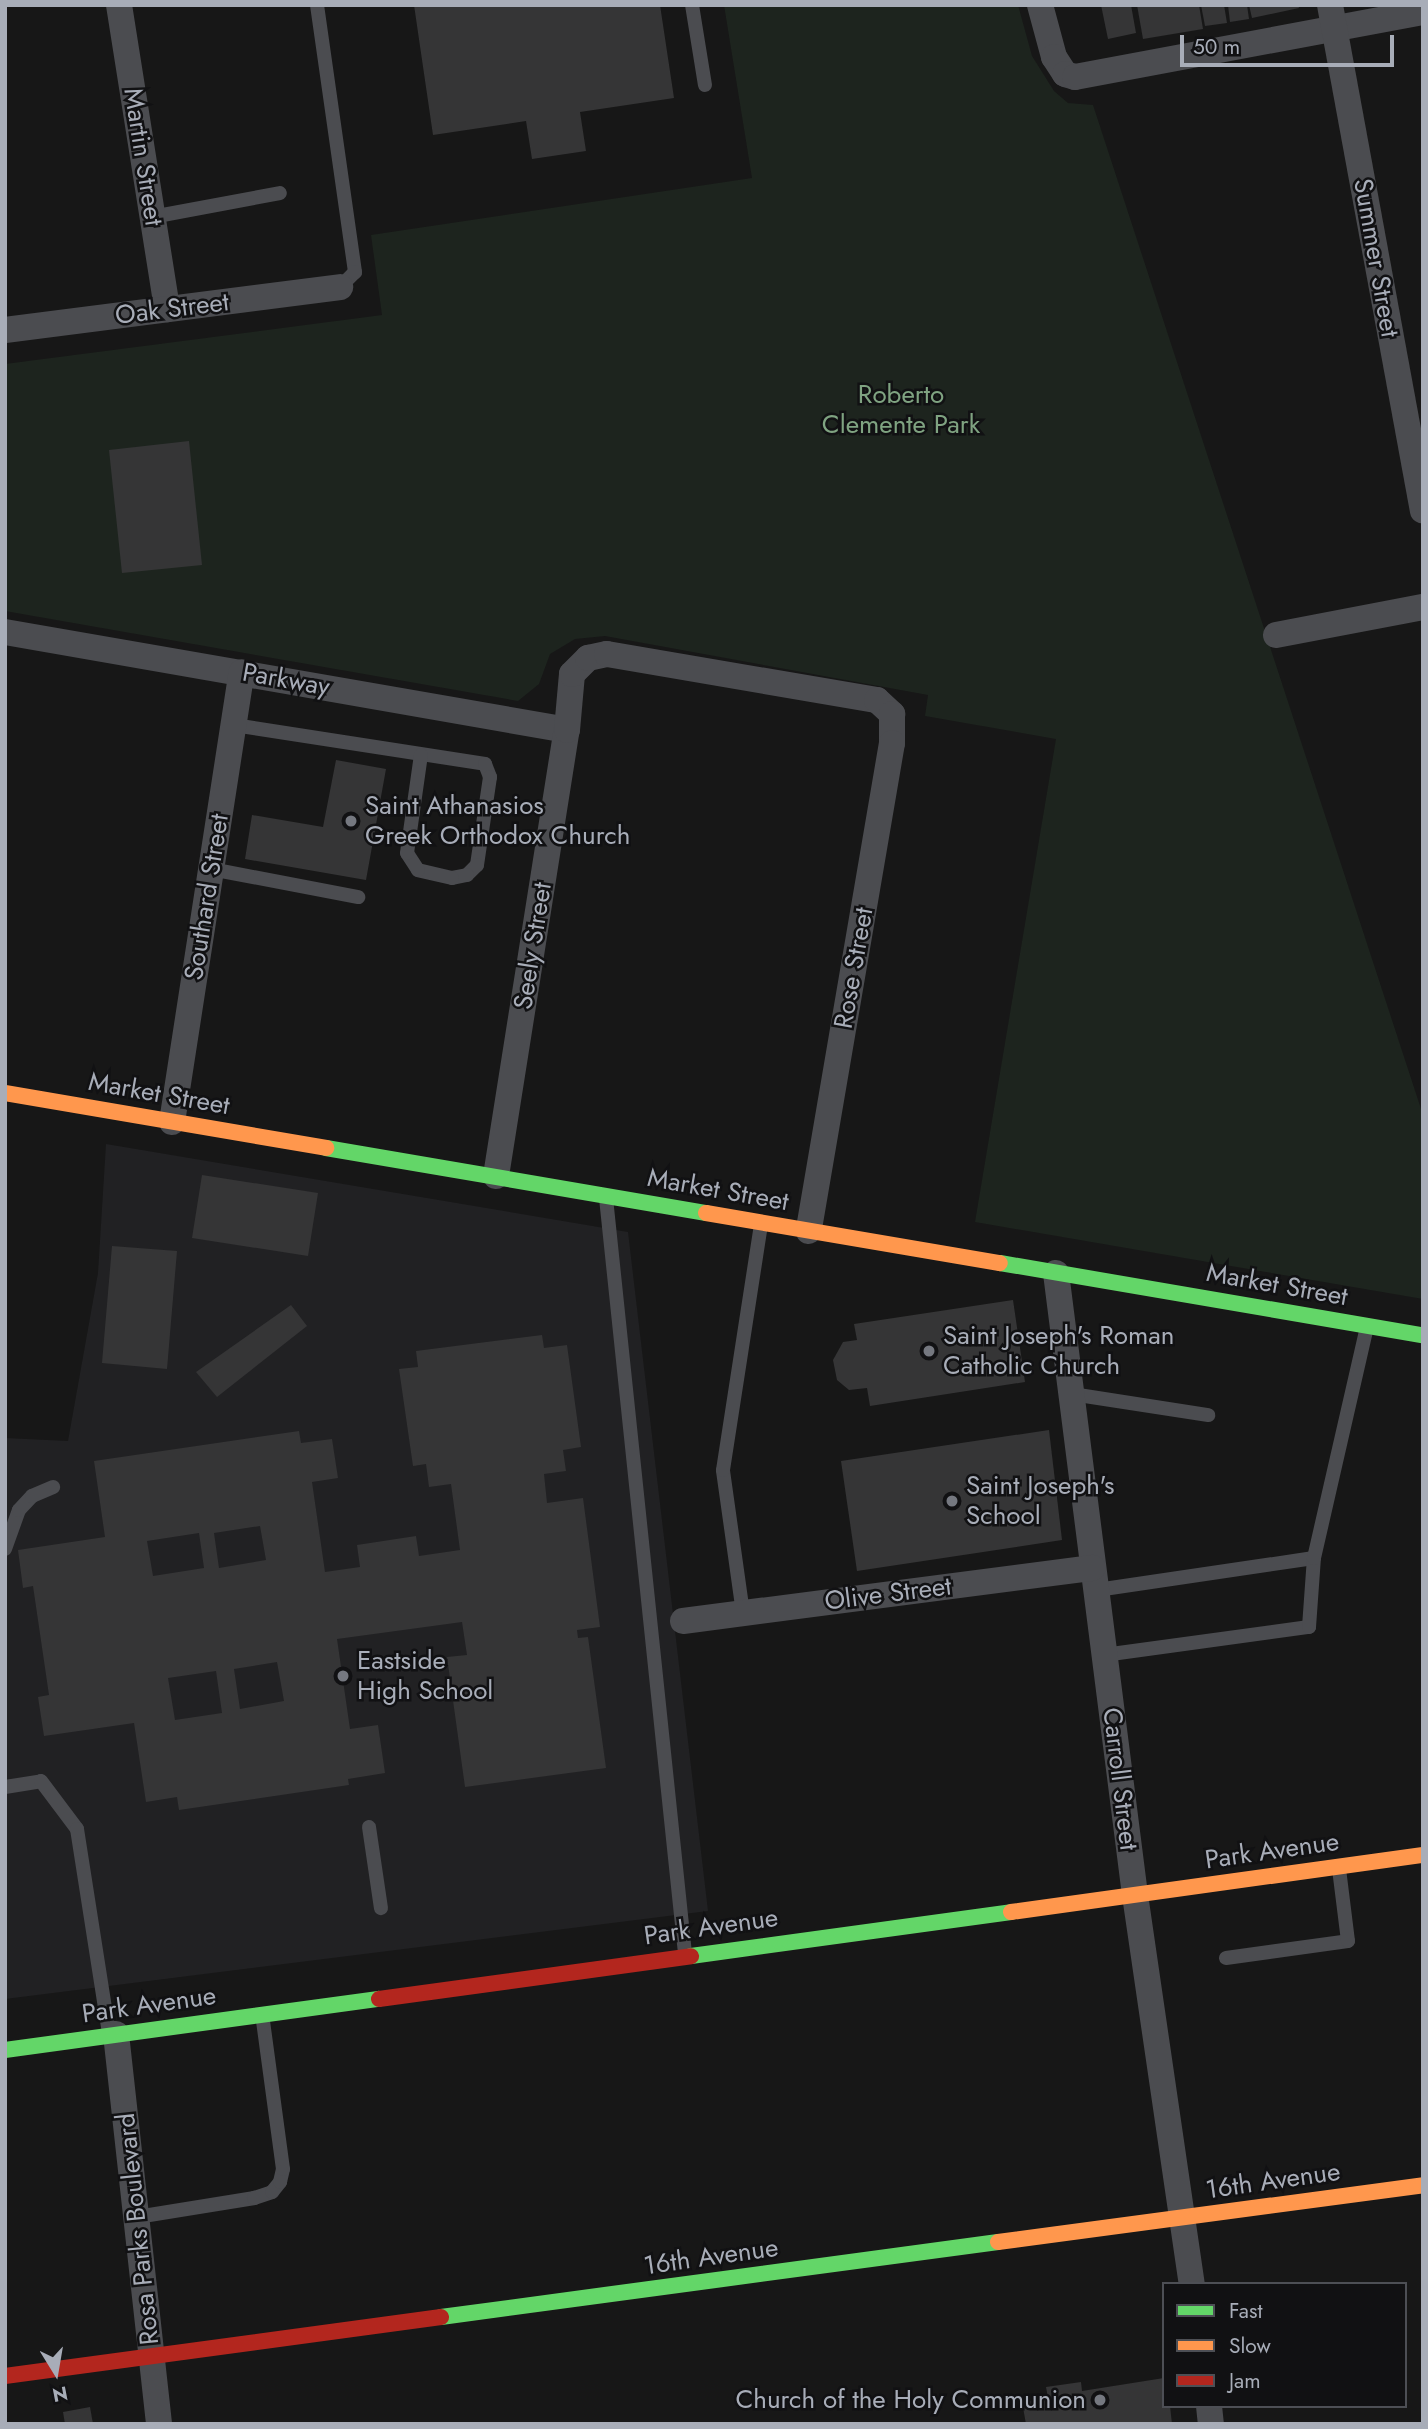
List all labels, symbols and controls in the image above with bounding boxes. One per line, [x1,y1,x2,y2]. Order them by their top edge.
scale bar [1183,21,1396,65]
text: 50 m [1193,32,1240,62]
street label: Martin Street [117,86,169,228]
street label: Summer Street [1347,176,1405,340]
street label: Oak Street [113,287,231,331]
park label: Roberto Clemente Park [822,379,980,440]
street label: Parkway [240,657,332,703]
place label: Saint Athanasios Greek Orthodox Church [365,790,630,852]
street label: Southard Street [178,812,236,982]
marker: Saint Athanasios Greek Orthodox Church [343,813,359,829]
street label: Seely Street [508,880,558,1012]
street label: Rose Street [828,905,880,1031]
street label: Market Street [86,1066,232,1122]
street label: Market Street [645,1162,791,1218]
street label: Market Street [1204,1257,1350,1313]
place label: Saint Joseph's Roman Catholic Church [943,1320,1174,1382]
marker: Saint Joseph's Roman Catholic Church [921,1343,937,1359]
place label: Saint Joseph's School [966,1470,1114,1532]
marker: Saint Joseph's School [944,1493,960,1509]
street label: Olive Street [823,1571,953,1617]
place label: Eastside High School [357,1645,493,1706]
marker: Eastside High School [335,1668,351,1684]
street label: Carroll Street [1096,1706,1144,1852]
street label: Park Avenue [1203,1826,1341,1876]
street label: Park Avenue [642,1902,780,1952]
street label: Park Avenue [80,1980,218,2030]
street label: Rosa Parks Boulevard [110,2111,166,2347]
street label: 16th Avenue [1204,2156,1342,2206]
street label: 16th Avenue [642,2232,780,2282]
legend [1162,2282,1407,2408]
text: Fast [1229,2296,1262,2326]
text: Slow [1229,2331,1271,2361]
north arrow [21,2338,91,2408]
text: Jam [1229,2366,1261,2396]
text: N [50,2379,70,2409]
place label: Church of the Holy Communion [735,2384,1086,2416]
marker: Church of the Holy Communion [1092,2392,1108,2408]

